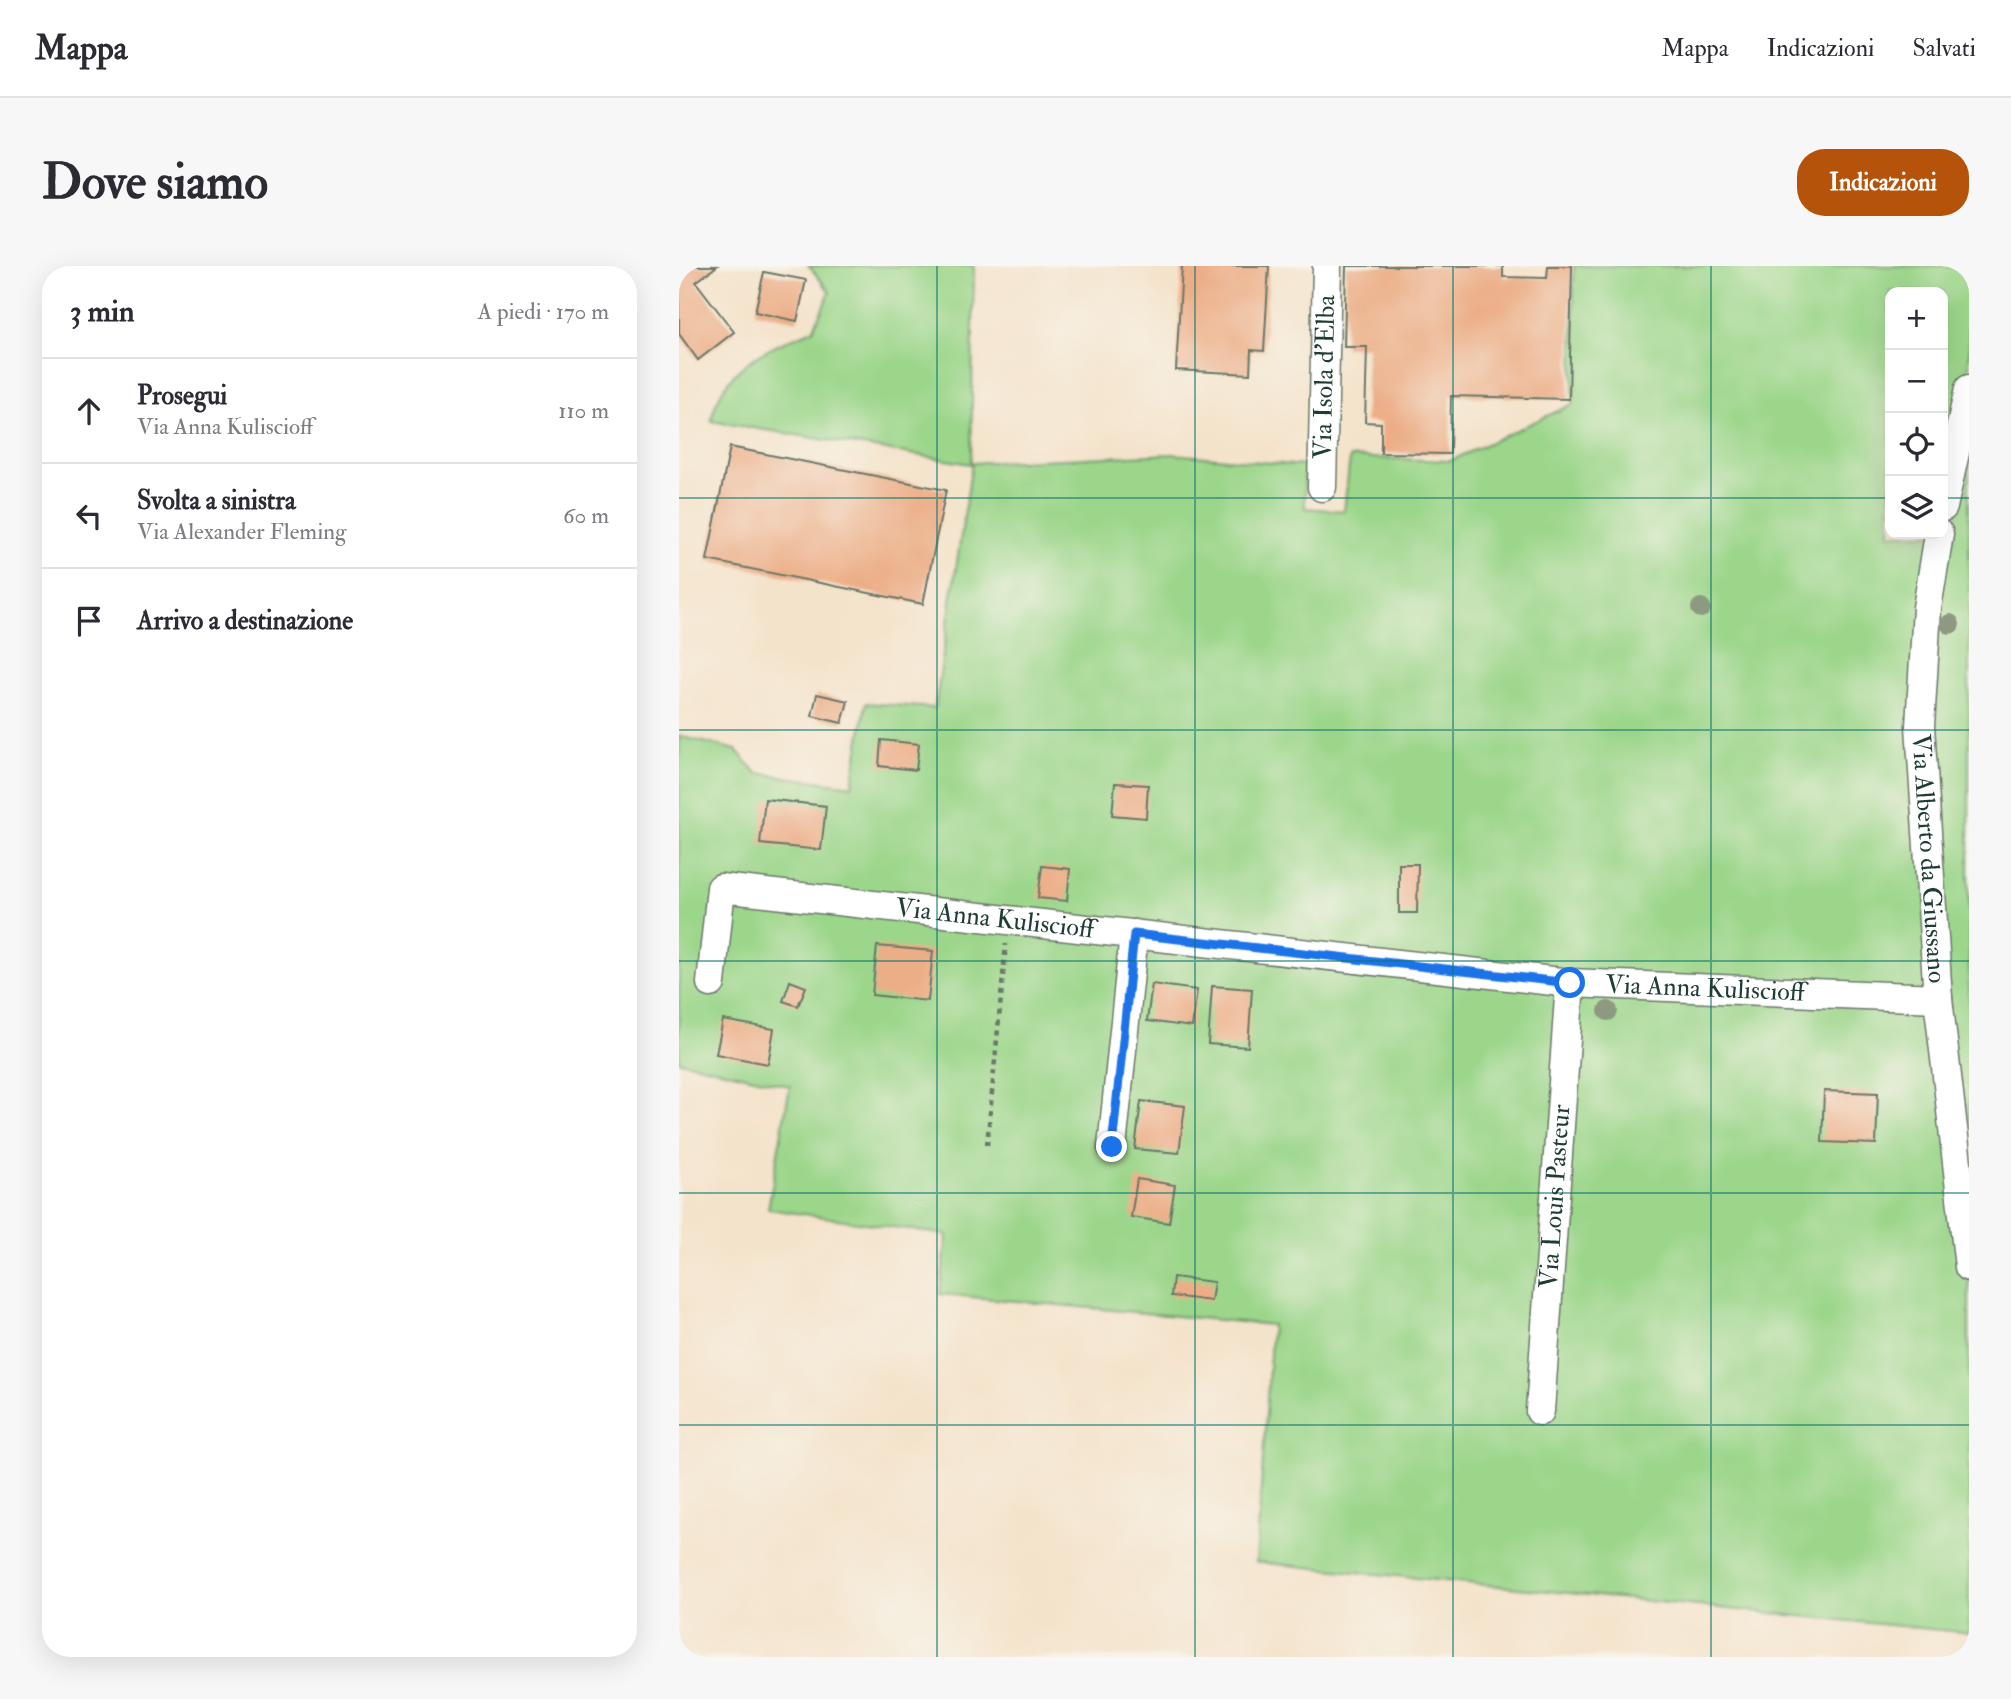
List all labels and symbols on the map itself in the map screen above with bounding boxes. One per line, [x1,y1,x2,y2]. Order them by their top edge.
street label: Via Isola d'Elba [1307,294,1342,459]
street label: Via Alberto da Giussano [1905,733,1953,984]
street label: Via Anna Kuliscioff [894,892,1100,946]
route start [1554,967,1585,998]
street label: Via Anna Kuliscioff [1605,968,1809,1009]
street label: Via Louis Pasteur [1533,1103,1577,1290]
route end [1096,1131,1127,1162]

